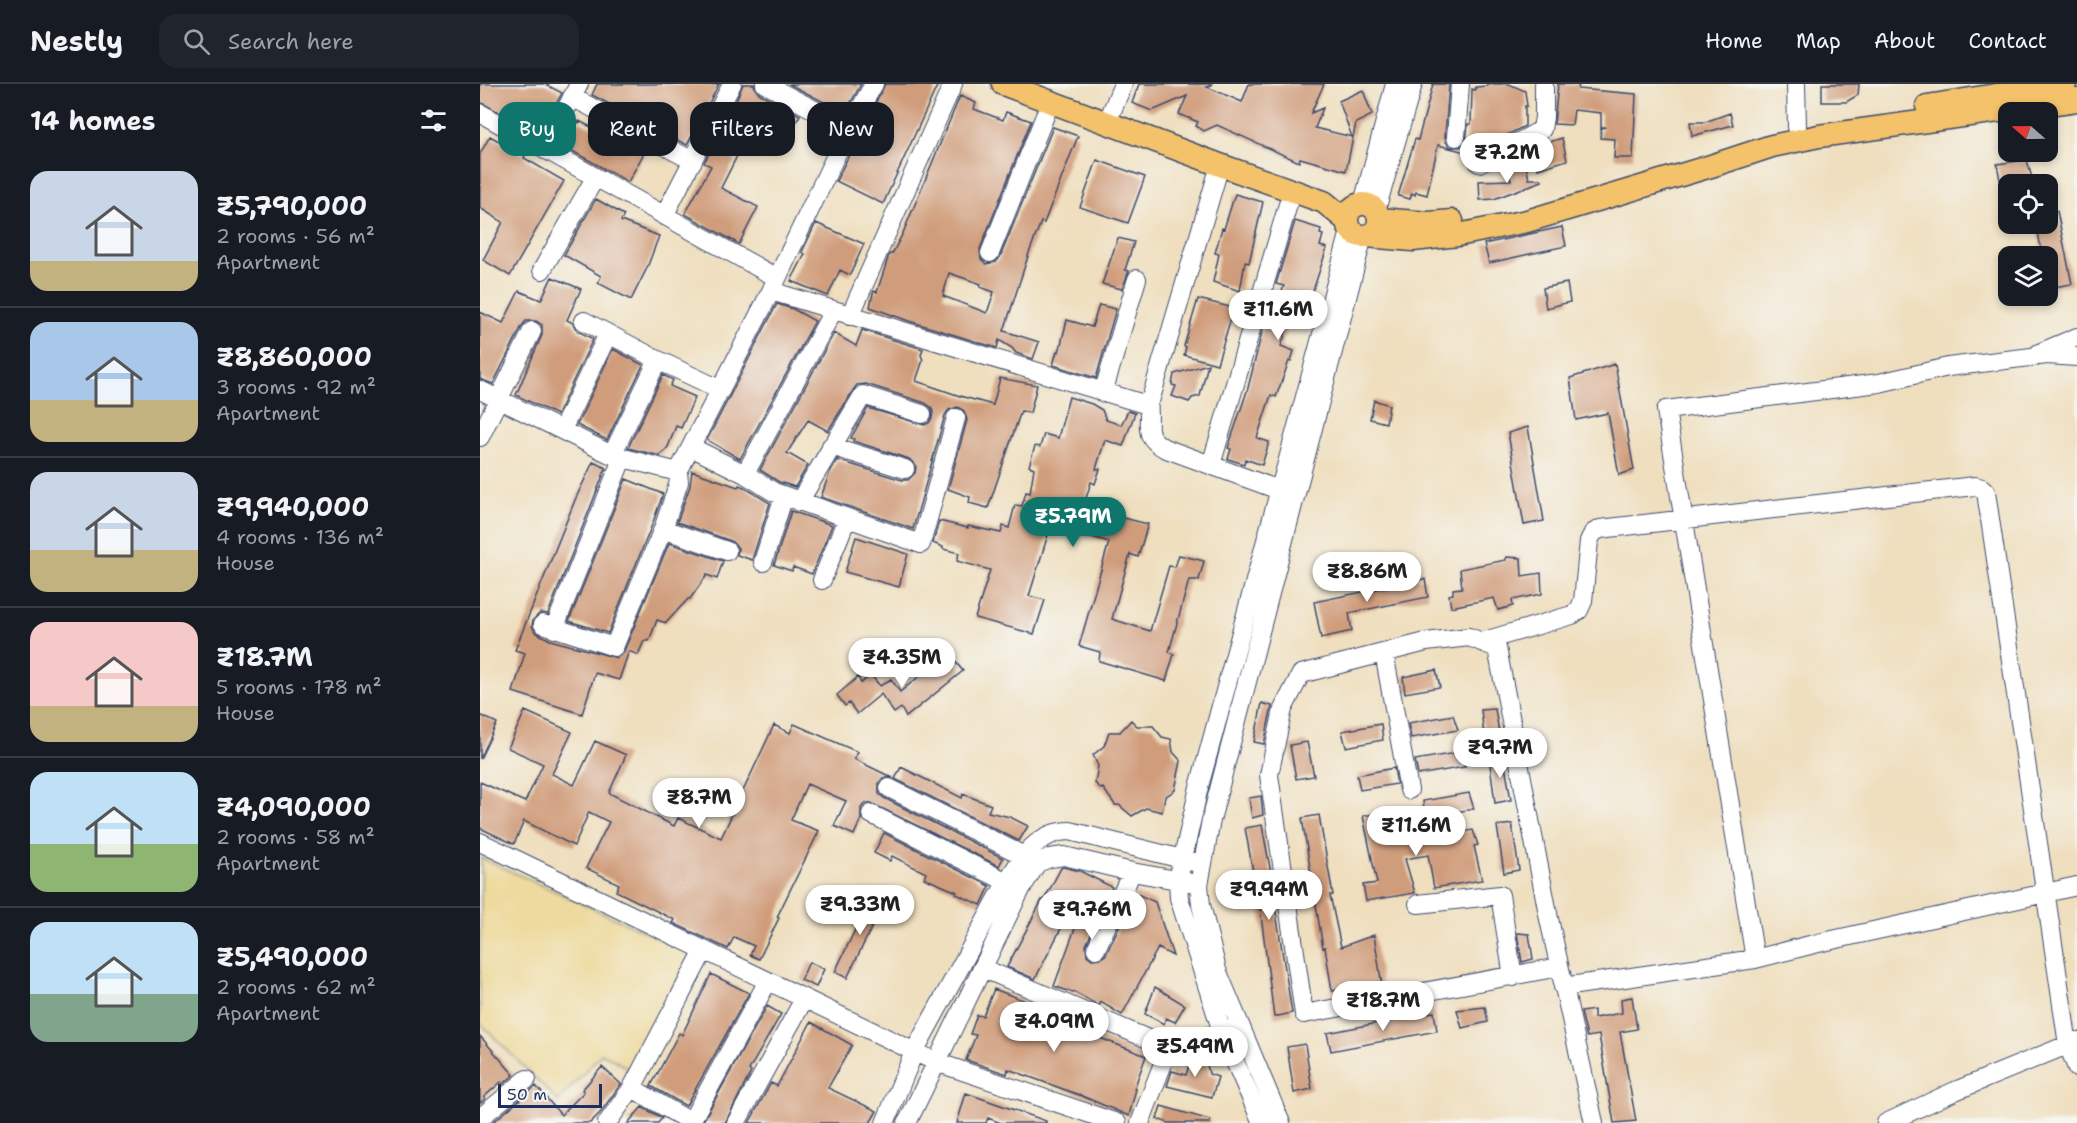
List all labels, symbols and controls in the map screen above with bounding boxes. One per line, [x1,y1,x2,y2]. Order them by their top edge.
search box [159,14,579,68]
text: Nestly [30,22,123,60]
icon: search [180,25,213,58]
text: Search here [228,27,354,56]
text: Home [1705,27,1763,55]
text: Map [1796,27,1841,55]
text: About [1874,27,1935,55]
text: Contact [1968,27,2047,55]
chip: Buy [498,102,576,156]
chip: Rent [588,102,678,156]
chip: Filters [690,102,795,156]
chip: New [807,102,894,156]
north arrow [1998,102,2058,162]
map controls [1998,102,2058,306]
text: 14 homes [30,103,156,138]
icon: filters [417,104,450,137]
pin: ₹7.2M [1465,133,1549,184]
text: ₹7.2M [1474,139,1540,165]
button: locate [1998,174,2058,234]
text: ₹5,790,000 [216,188,367,223]
icon: home [78,195,150,267]
text: 2 rooms · 56 m² [216,223,375,249]
button: layers [1998,246,2058,306]
text: Apartment [216,249,320,275]
pin: ₹11.6M [1229,290,1327,341]
text: ₹11.6M [1243,296,1313,322]
text: ₹8,860,000 [216,339,372,374]
icon: home [78,346,150,418]
text: 3 rooms · 92 m² [216,374,376,400]
text: Apartment [216,400,320,426]
text: ₹9,940,000 [216,489,369,524]
icon: home [78,496,150,568]
pin: ₹5.79M [1024,497,1122,548]
text: ₹5.79M [1034,503,1112,529]
text: 4 rooms · 136 m² [216,524,384,550]
text: House [216,550,275,576]
pin: ₹8.86M [1318,552,1416,603]
text: ₹8.86M [1326,558,1408,584]
pin: ₹4.35M [853,638,951,689]
text: ₹18.7M [216,639,313,674]
text: ₹4.35M [862,644,942,670]
icon: home [78,646,150,718]
text: 5 rooms · 178 m² [216,674,382,700]
text: House [216,700,275,726]
pin: ₹9.7M [1458,728,1542,779]
text: ₹9.7M [1467,734,1533,760]
pin: ₹8.7M [657,778,741,829]
text: ₹8.7M [666,784,732,810]
text: ₹4,090,000 [216,789,371,824]
icon: home [78,796,150,868]
pin: ₹11.6M [1367,806,1465,857]
text: ₹11.6M [1381,812,1451,838]
text: 2 rooms · 58 m² [216,824,375,850]
text: Apartment [216,850,320,876]
pin: ₹9.94M [1220,870,1318,921]
text: ₹9.94M [1229,876,1309,902]
pin: ₹9.33M [811,885,909,936]
pin: ₹9.76M [1043,890,1141,941]
text: ₹9.33M [819,891,901,917]
text: ₹9.76M [1052,896,1132,922]
text: ₹5,490,000 [216,939,368,974]
icon: home [78,946,150,1018]
text: 2 rooms · 62 m² [216,974,376,1000]
pin: ₹18.7M [1334,981,1432,1032]
text: ₹18.7M [1346,987,1420,1013]
text: Apartment [216,1000,320,1026]
pin: ₹4.09M [1005,1002,1103,1053]
text: ₹4.09M [1014,1008,1094,1034]
pin: ₹5.49M [1146,1027,1244,1078]
text: ₹5.49M [1156,1033,1234,1059]
scale bar [498,1081,602,1108]
text: 50 m [507,1084,547,1105]

